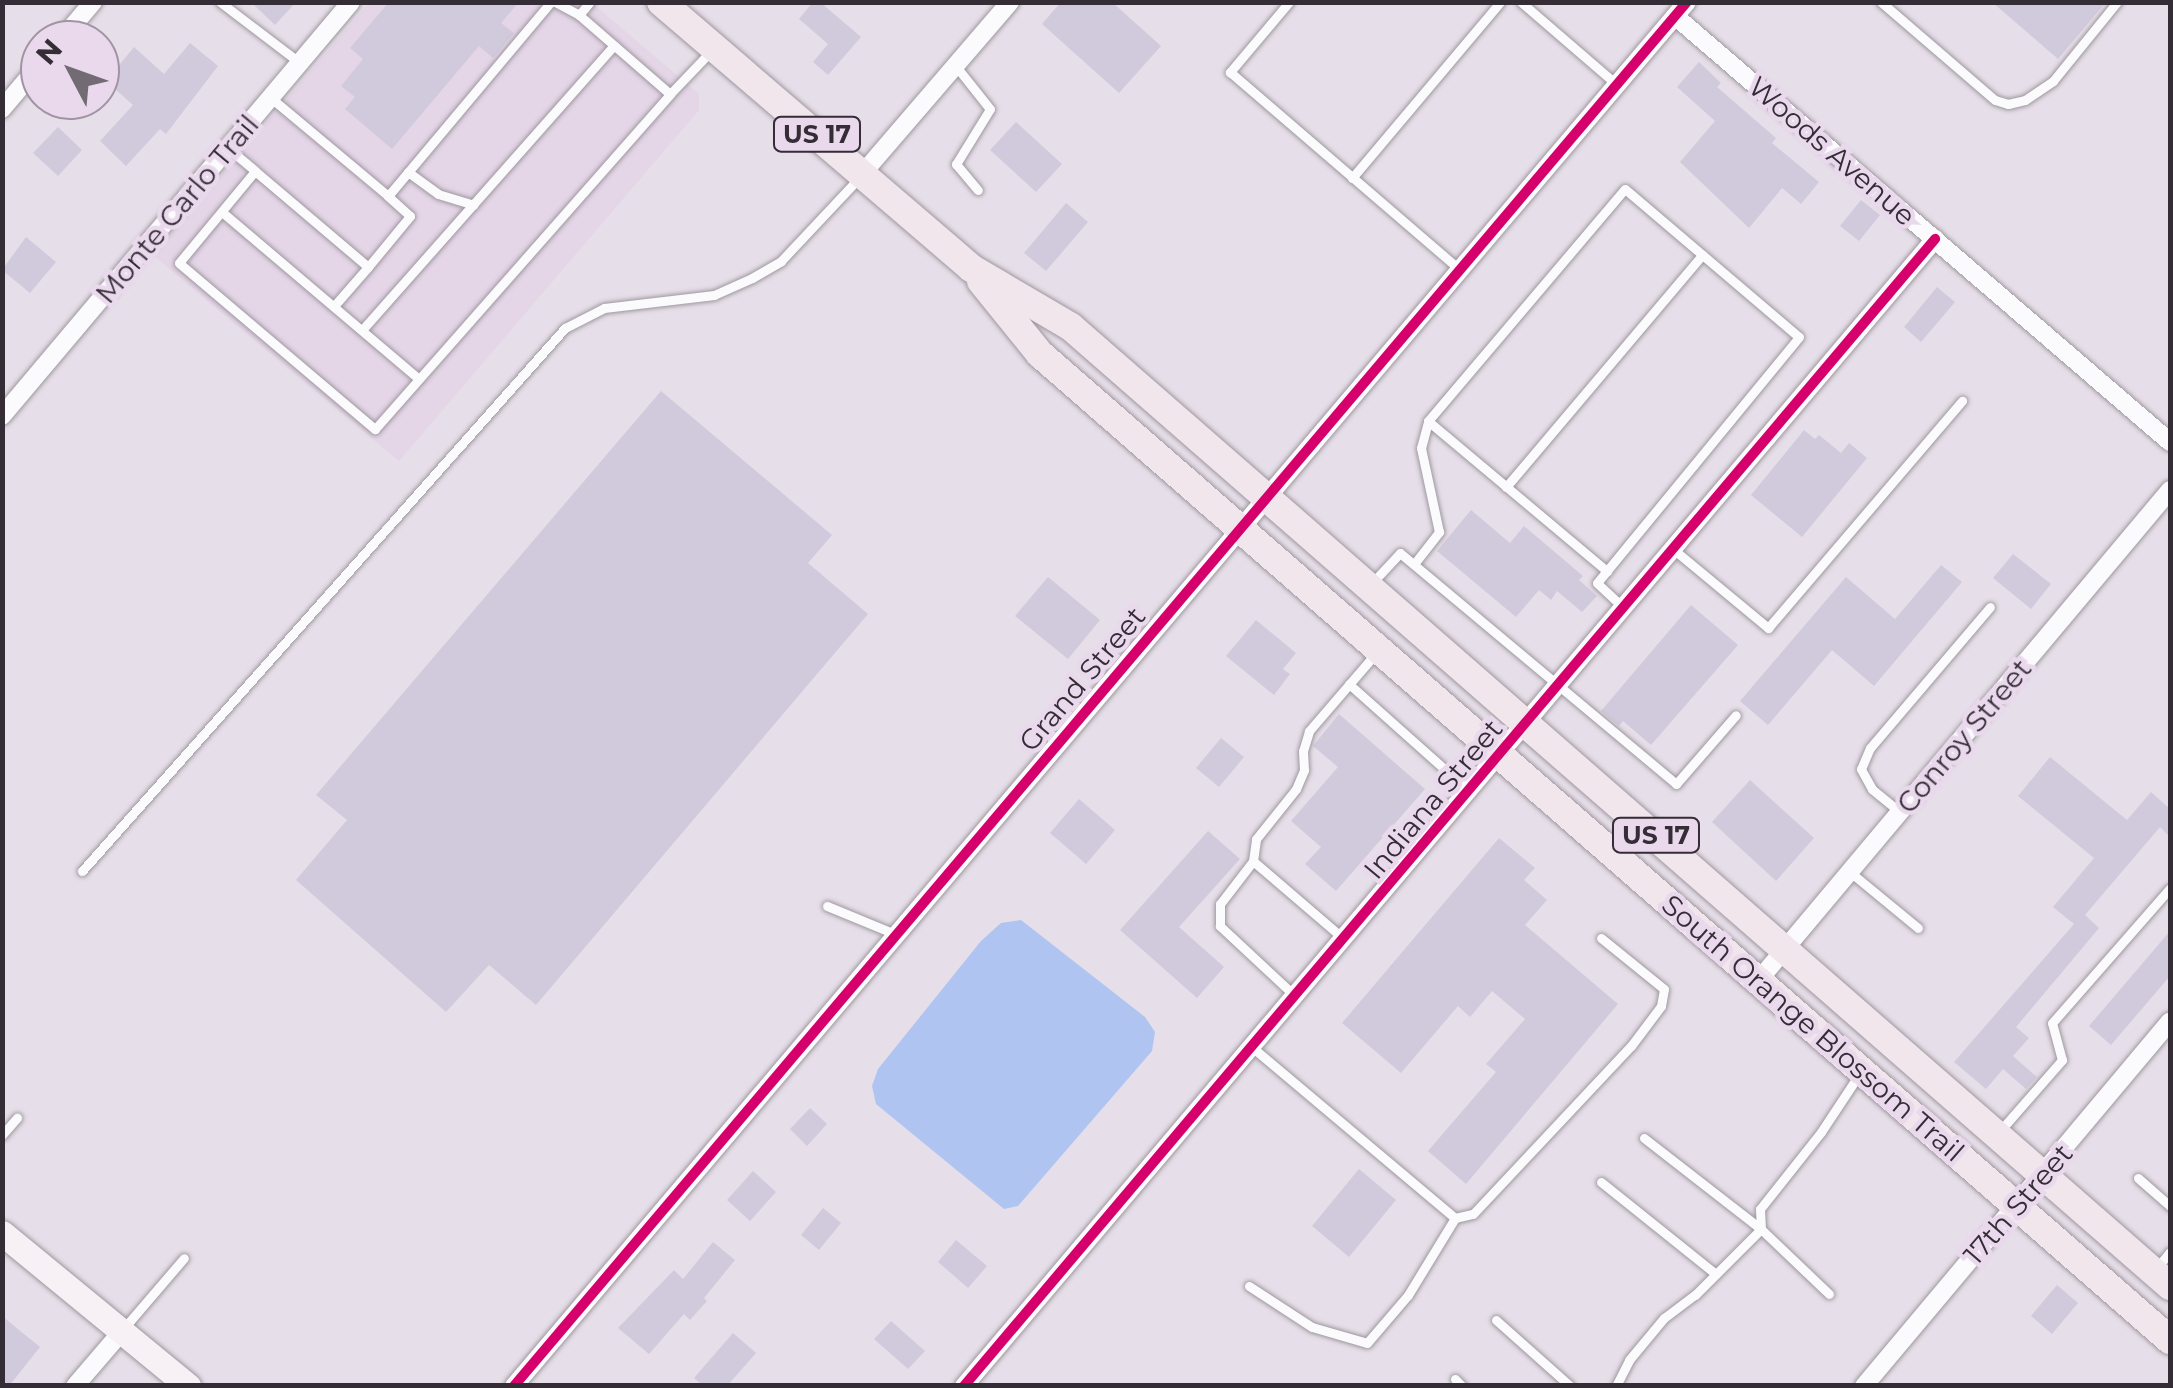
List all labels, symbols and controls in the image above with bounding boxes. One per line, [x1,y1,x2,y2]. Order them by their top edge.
north arrow [20,20,120,120]
text: N [29,32,69,71]
street label: Woods Avenue [1742,69,1922,233]
street label: Monte Carlo Trail [89,108,265,310]
road number: US 17 [772,114,862,154]
street label: Grand Street [1012,600,1152,758]
street label: Conroy Street [1890,652,2038,820]
street label: Indiana Street [1357,712,1509,886]
road number: US 17 [1611,815,1701,855]
street label: South Orange Blossom Trail [1655,888,1971,1168]
street label: 17th Street [1957,1137,2079,1271]

